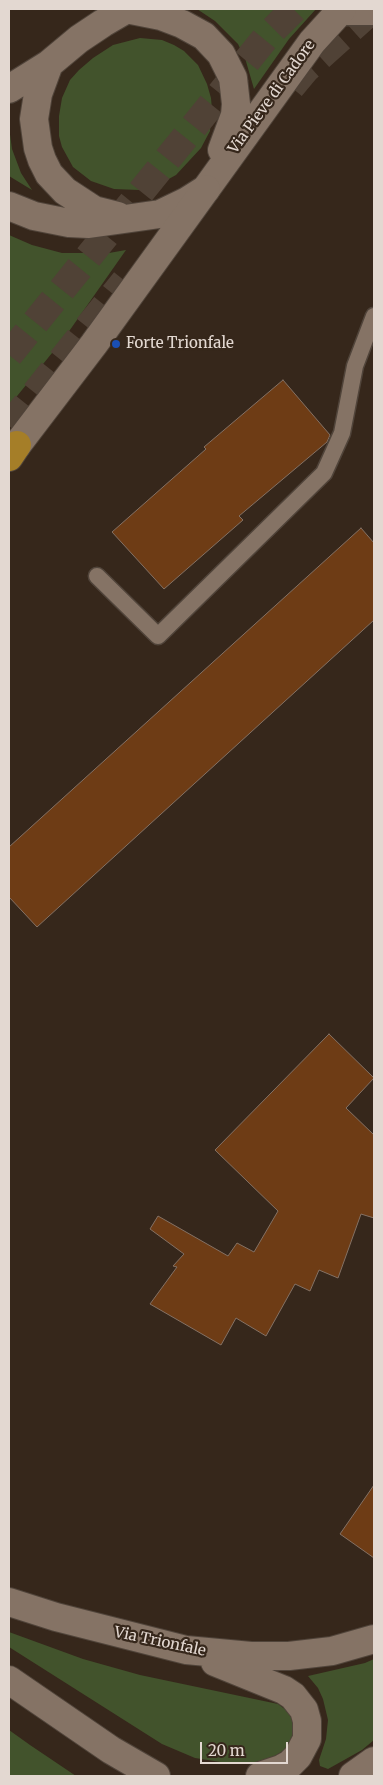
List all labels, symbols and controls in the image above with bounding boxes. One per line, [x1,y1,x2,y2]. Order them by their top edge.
street label: Via Pieve di Cadore [225,37,319,157]
place label: Forte Trionfale [126,335,234,353]
marker: Forte Trionfale [110,338,122,350]
street label: Via Trionfale [113,1624,207,1660]
scale bar [203,1732,290,1764]
text: 20 m [208,1741,245,1760]

